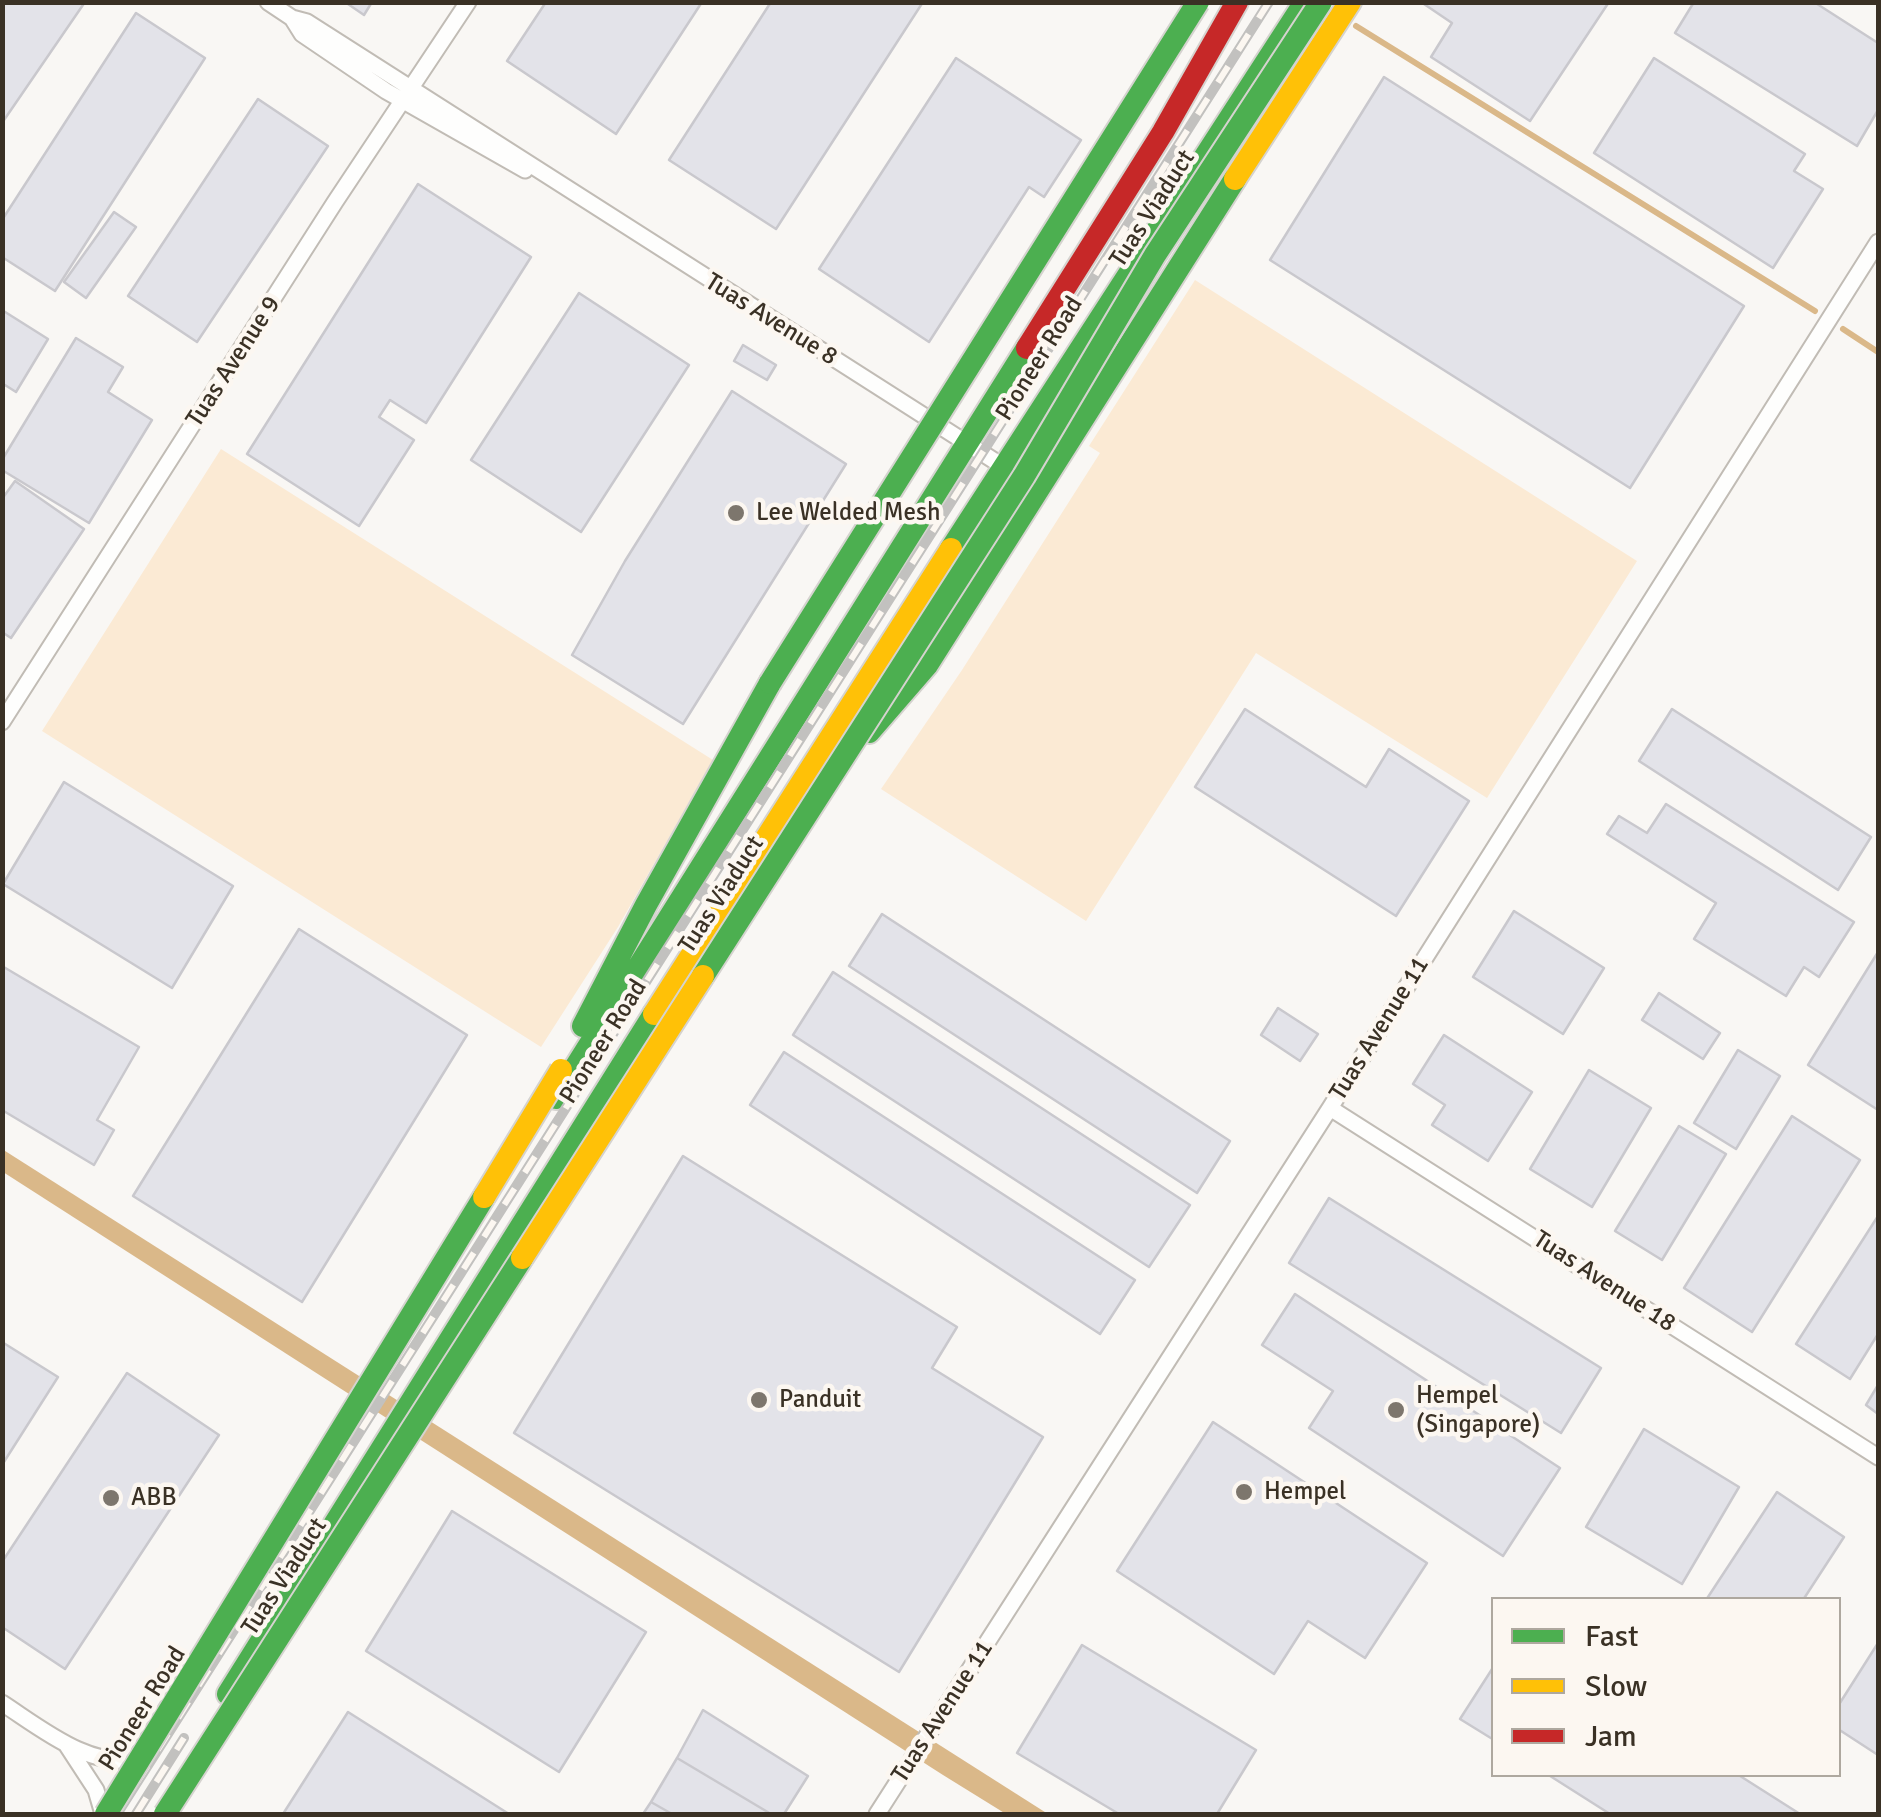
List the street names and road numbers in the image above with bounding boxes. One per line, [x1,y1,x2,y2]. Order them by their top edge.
street label: Tuas Viaduct [1104,145,1202,273]
street label: Tuas Avenue 8 [699,267,843,373]
street label: Tuas Avenue 9 [181,291,287,433]
street label: Pioneer Road [990,291,1090,427]
street label: Tuas Viaduct [673,831,771,959]
street label: Tuas Avenue 11 [1324,952,1436,1106]
street label: Pioneer Road [554,974,654,1110]
street label: Tuas Avenue 18 [1527,1225,1681,1339]
street label: Tuas Viaduct [236,1513,334,1641]
street label: Tuas Avenue 11 [886,1635,1000,1789]
street label: Pioneer Road [93,1641,193,1777]

